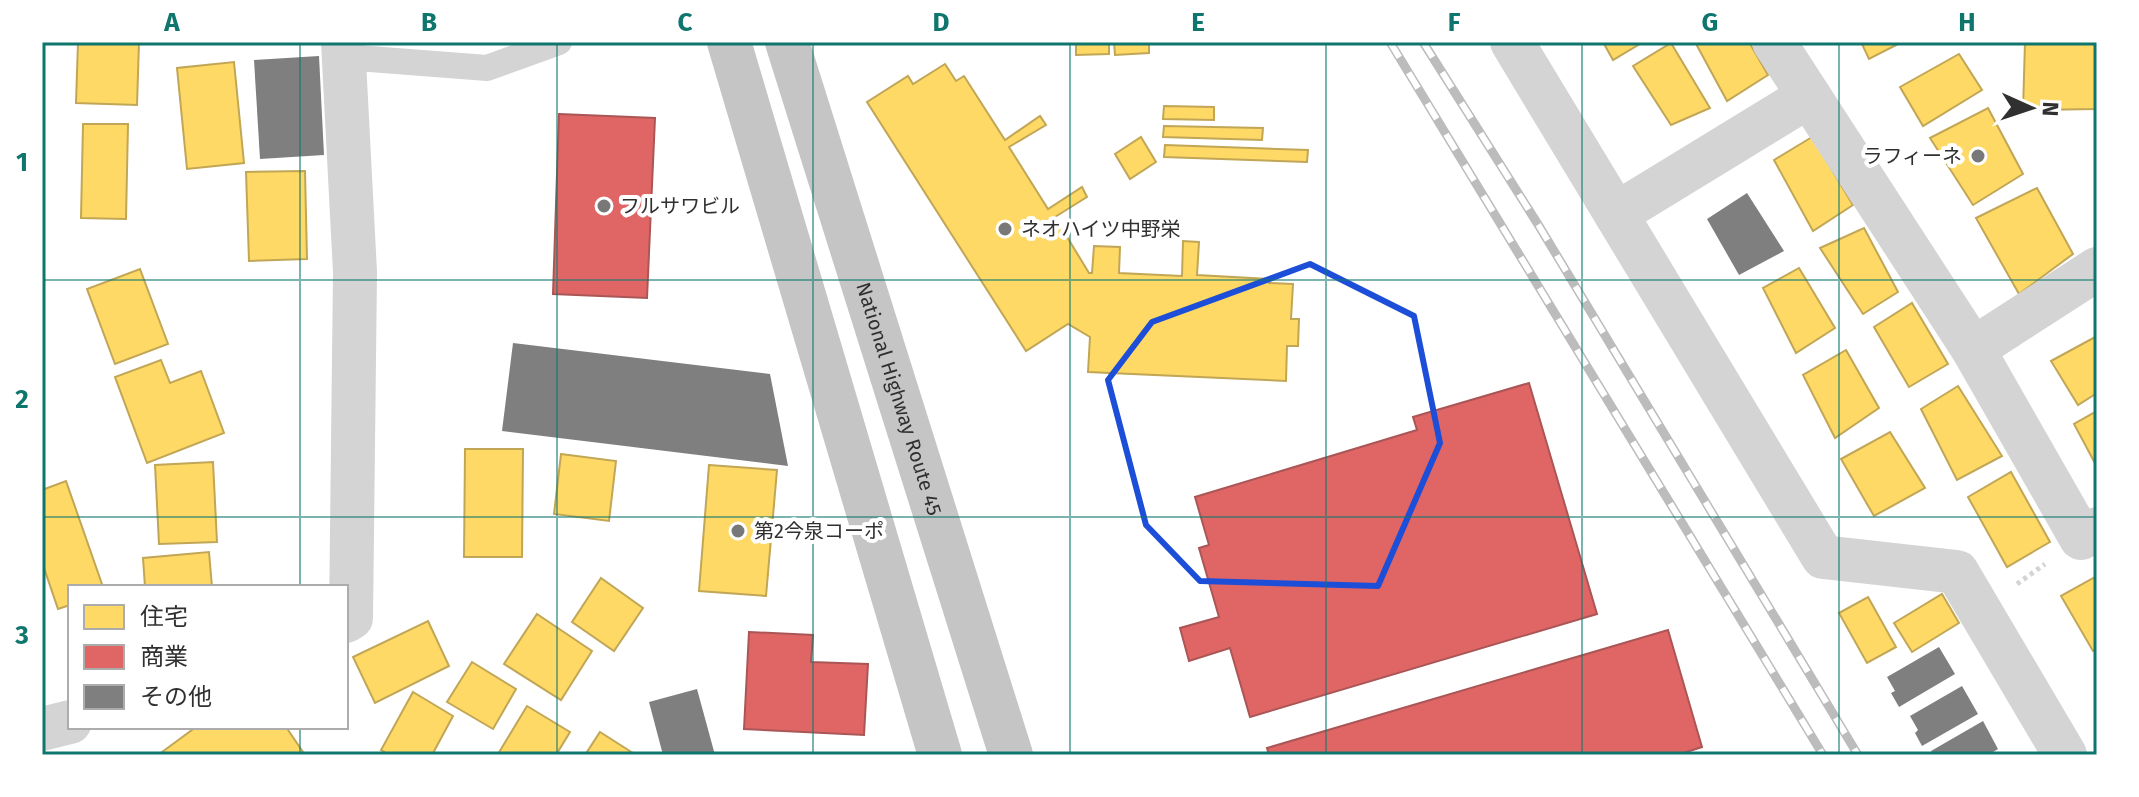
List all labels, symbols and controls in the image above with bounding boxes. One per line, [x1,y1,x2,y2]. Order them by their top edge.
text: A [163,7,180,38]
text: B [421,7,437,38]
text: C [678,7,693,38]
text: D [933,7,950,38]
text: E [1191,7,1205,38]
text: F [1448,7,1461,38]
text: G [1702,7,1718,38]
text: H [1958,7,1976,38]
north arrow [1991,68,2071,148]
text: N [2037,101,2064,117]
place label: ラフィーネ [1862,144,1962,168]
text: 1 [16,147,28,178]
marker: ラフィーネ [1969,147,1987,165]
place label: フルサワビル [620,194,740,218]
marker: フルサワビル [595,197,613,215]
place label: ネオハイツ中野栄 [1021,217,1181,241]
marker: ネオハイツ中野栄 [996,220,1014,238]
street label: National Highway Route 45 [851,279,947,518]
text: 2 [15,384,29,415]
place label: 第2今泉コーポ [754,519,884,543]
marker: 第2今泉コーポ [729,522,747,540]
legend [68,585,348,729]
text: 住宅 [140,603,188,631]
text: 3 [14,620,29,651]
text: 商業 [140,643,188,671]
text: その他 [140,683,212,711]

